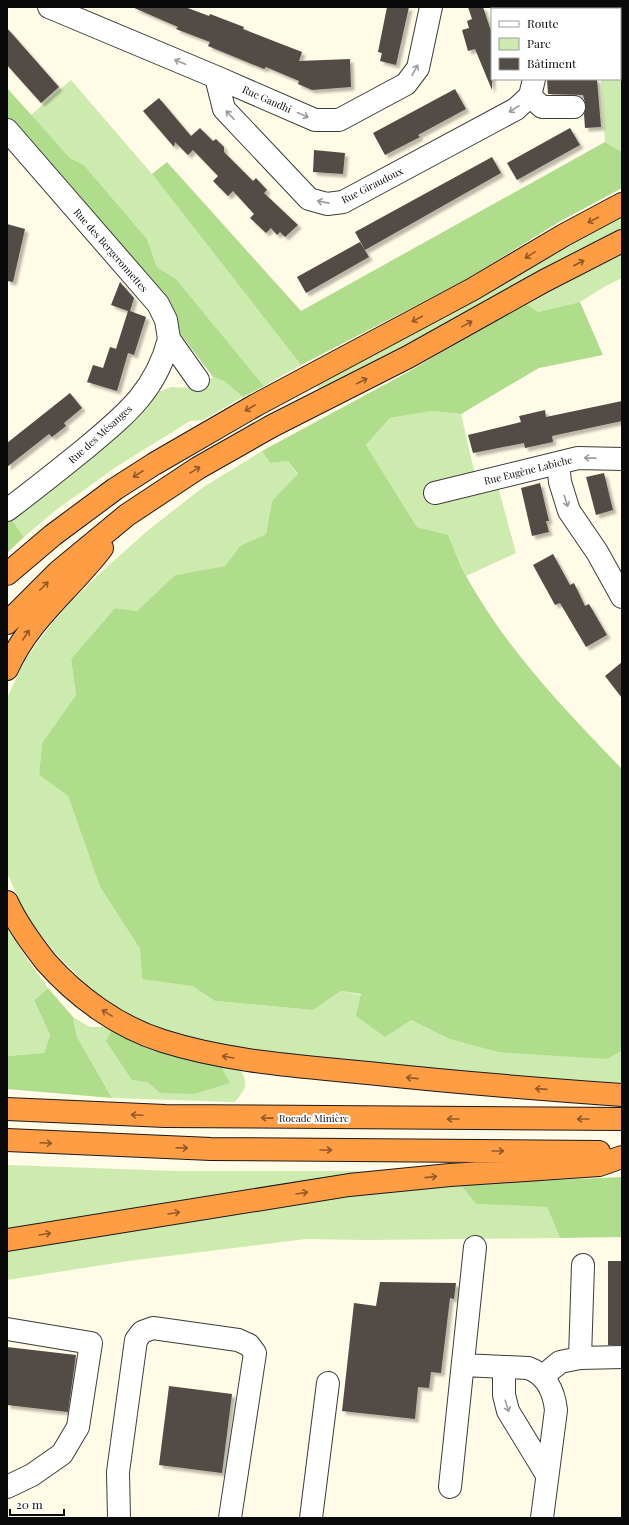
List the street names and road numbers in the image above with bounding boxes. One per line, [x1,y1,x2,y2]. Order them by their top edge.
street label: Rue Gandhi [240,82,294,116]
street label: Rue Giraudoux [339,163,406,207]
street label: Rue des Bergeronnettes [71,205,151,295]
street label: Rue des Mésanges [65,402,135,466]
street label: Rue Eugène Labiche [482,452,574,488]
street label: Rocade Minière [279,1111,349,1125]

